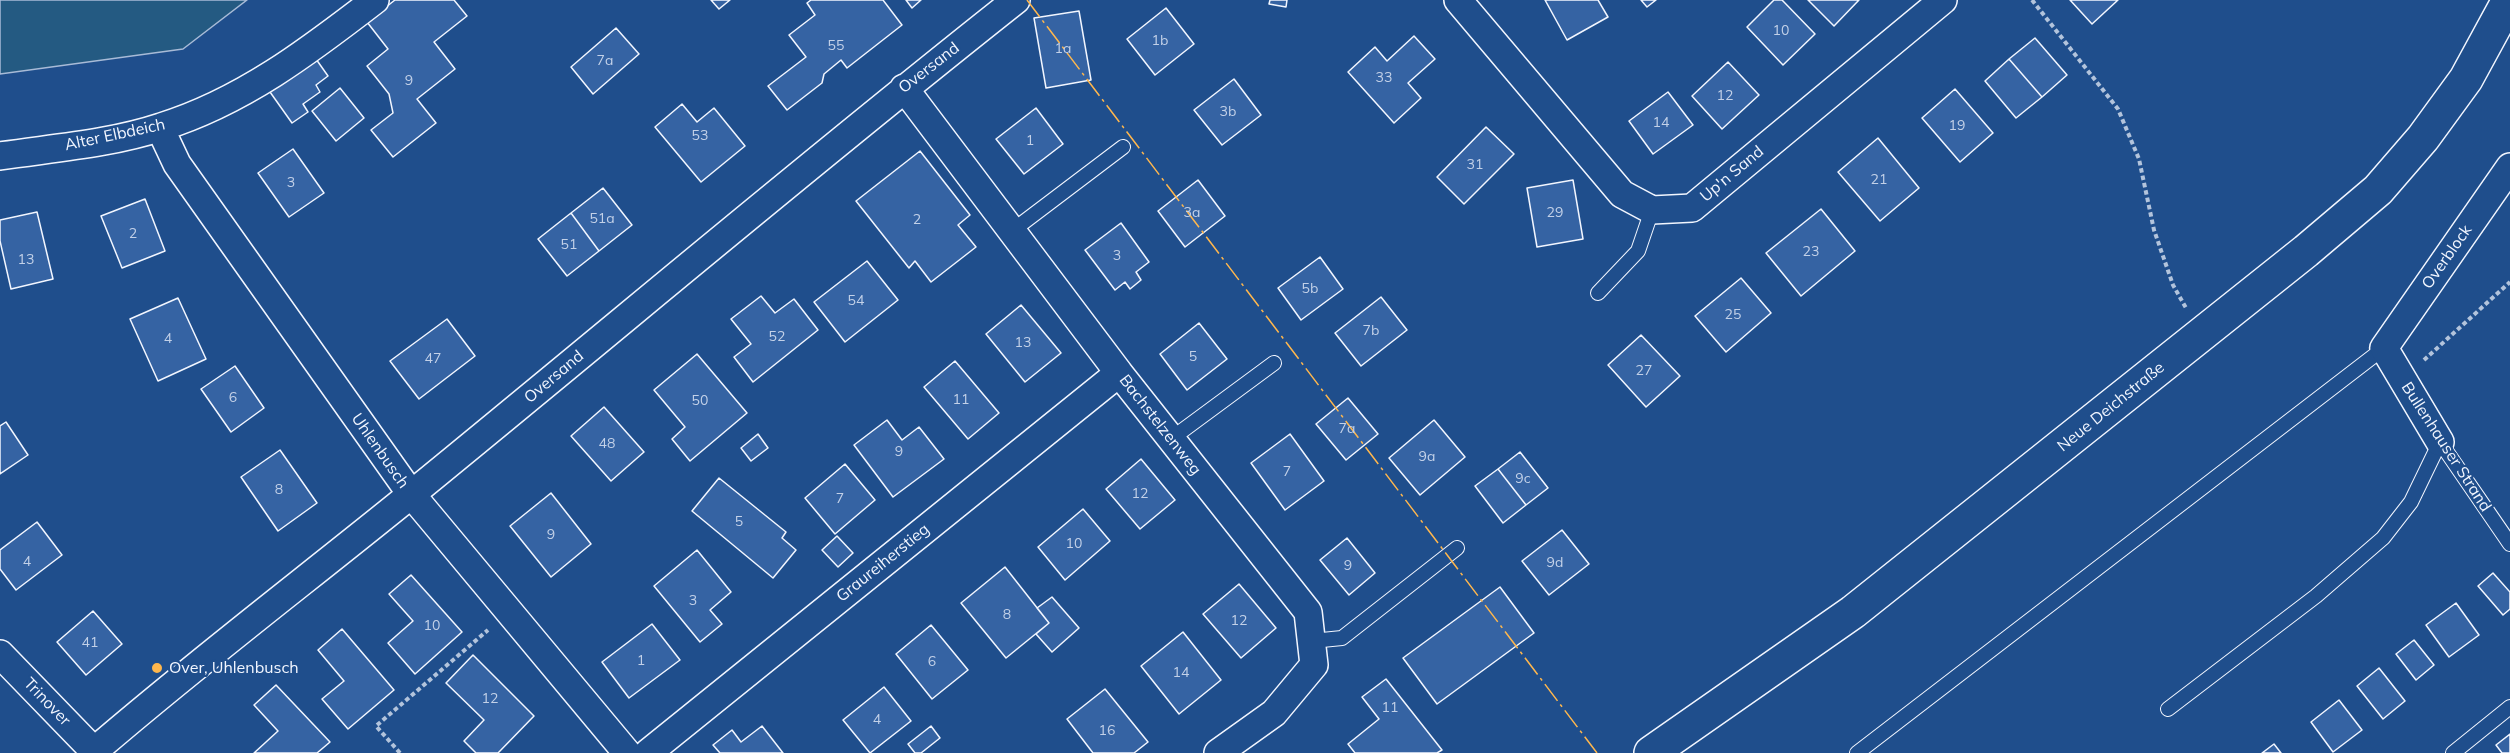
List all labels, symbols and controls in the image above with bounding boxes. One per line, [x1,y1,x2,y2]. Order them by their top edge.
house number: 10 [1773,23,1789,39]
house number: 1b [1152,33,1168,49]
house number: 55 [828,38,844,54]
street label: Oversand [895,38,963,98]
house number: 1a [1055,41,1071,57]
house number: 7a [597,53,613,69]
house number: 33 [1376,70,1392,86]
house number: 9 [405,73,413,89]
house number: 12 [1717,88,1733,104]
house number: 3b [1220,104,1236,120]
street label: Alter Elbdeich [63,115,167,155]
house number: 14 [1653,115,1669,131]
house number: 19 [1949,118,1965,134]
house number: 53 [692,128,708,144]
house number: 1 [1026,133,1034,149]
street label: Up'n Sand [1696,142,1768,206]
house number: 31 [1467,157,1483,173]
house number: 21 [1871,172,1887,188]
house number: 3 [287,175,295,191]
house number: 3a [1184,205,1200,221]
house number: 29 [1547,205,1563,221]
house number: 51a [589,211,615,227]
house number: 2 [913,212,921,228]
street label: Overblock [2418,221,2476,293]
house number: 2 [129,226,137,242]
house number: 51 [561,237,577,253]
house number: 23 [1803,244,1819,260]
house number: 3 [1113,248,1121,264]
house number: 13 [18,252,34,268]
house number: 5b [1302,281,1318,297]
house number: 54 [848,293,864,309]
house number: 25 [1725,307,1741,323]
house number: 7b [1363,323,1379,339]
house number: 52 [769,329,785,345]
house number: 4 [164,331,172,347]
house number: 13 [1015,335,1031,351]
street label: Oversand [520,347,588,407]
house number: 5 [1189,349,1197,365]
house number: 47 [425,351,441,367]
street label: Neue Deichstraße [2054,358,2168,456]
house number: 27 [1636,363,1652,379]
street label: Bachstelzenweg [1115,371,1205,479]
street label: Bullenhauser Strand [2397,379,2495,515]
house number: 6 [229,390,237,406]
house number: 11 [953,392,969,408]
house number: 50 [692,393,708,409]
street label: Uhlenbusch [347,410,413,492]
house number: 7a [1339,421,1355,437]
house number: 48 [599,436,615,452]
house number: 9 [895,444,903,460]
house number: 9a [1419,449,1435,465]
house number: 7 [1283,464,1291,480]
house number: 9c [1515,471,1531,487]
house number: 8 [275,482,283,498]
house number: 12 [1132,486,1148,502]
house number: 7 [836,491,844,507]
house number: 5 [735,514,743,530]
street label: Graureiherstieg [833,520,933,606]
house number: 9 [547,527,555,543]
house number: 10 [1066,536,1082,552]
house number: 4 [23,554,31,570]
house number: 9d [1547,555,1563,571]
house number: 9 [1344,558,1352,574]
house number: 3 [689,593,697,609]
house number: 8 [1003,607,1011,623]
house number: 12 [1231,613,1247,629]
house number: 10 [424,618,440,634]
house number: 41 [82,635,98,651]
house number: 1 [637,653,645,669]
house number: 6 [928,654,936,670]
place label: Over, Uhlenbusch [169,658,299,678]
marker: Over, Uhlenbusch [150,661,164,675]
house number: 14 [1173,665,1189,681]
street label: Trinover [19,674,75,730]
house number: 12 [482,691,498,707]
house number: 11 [1382,700,1398,716]
house number: 4 [873,712,881,728]
house number: 16 [1099,723,1115,739]

